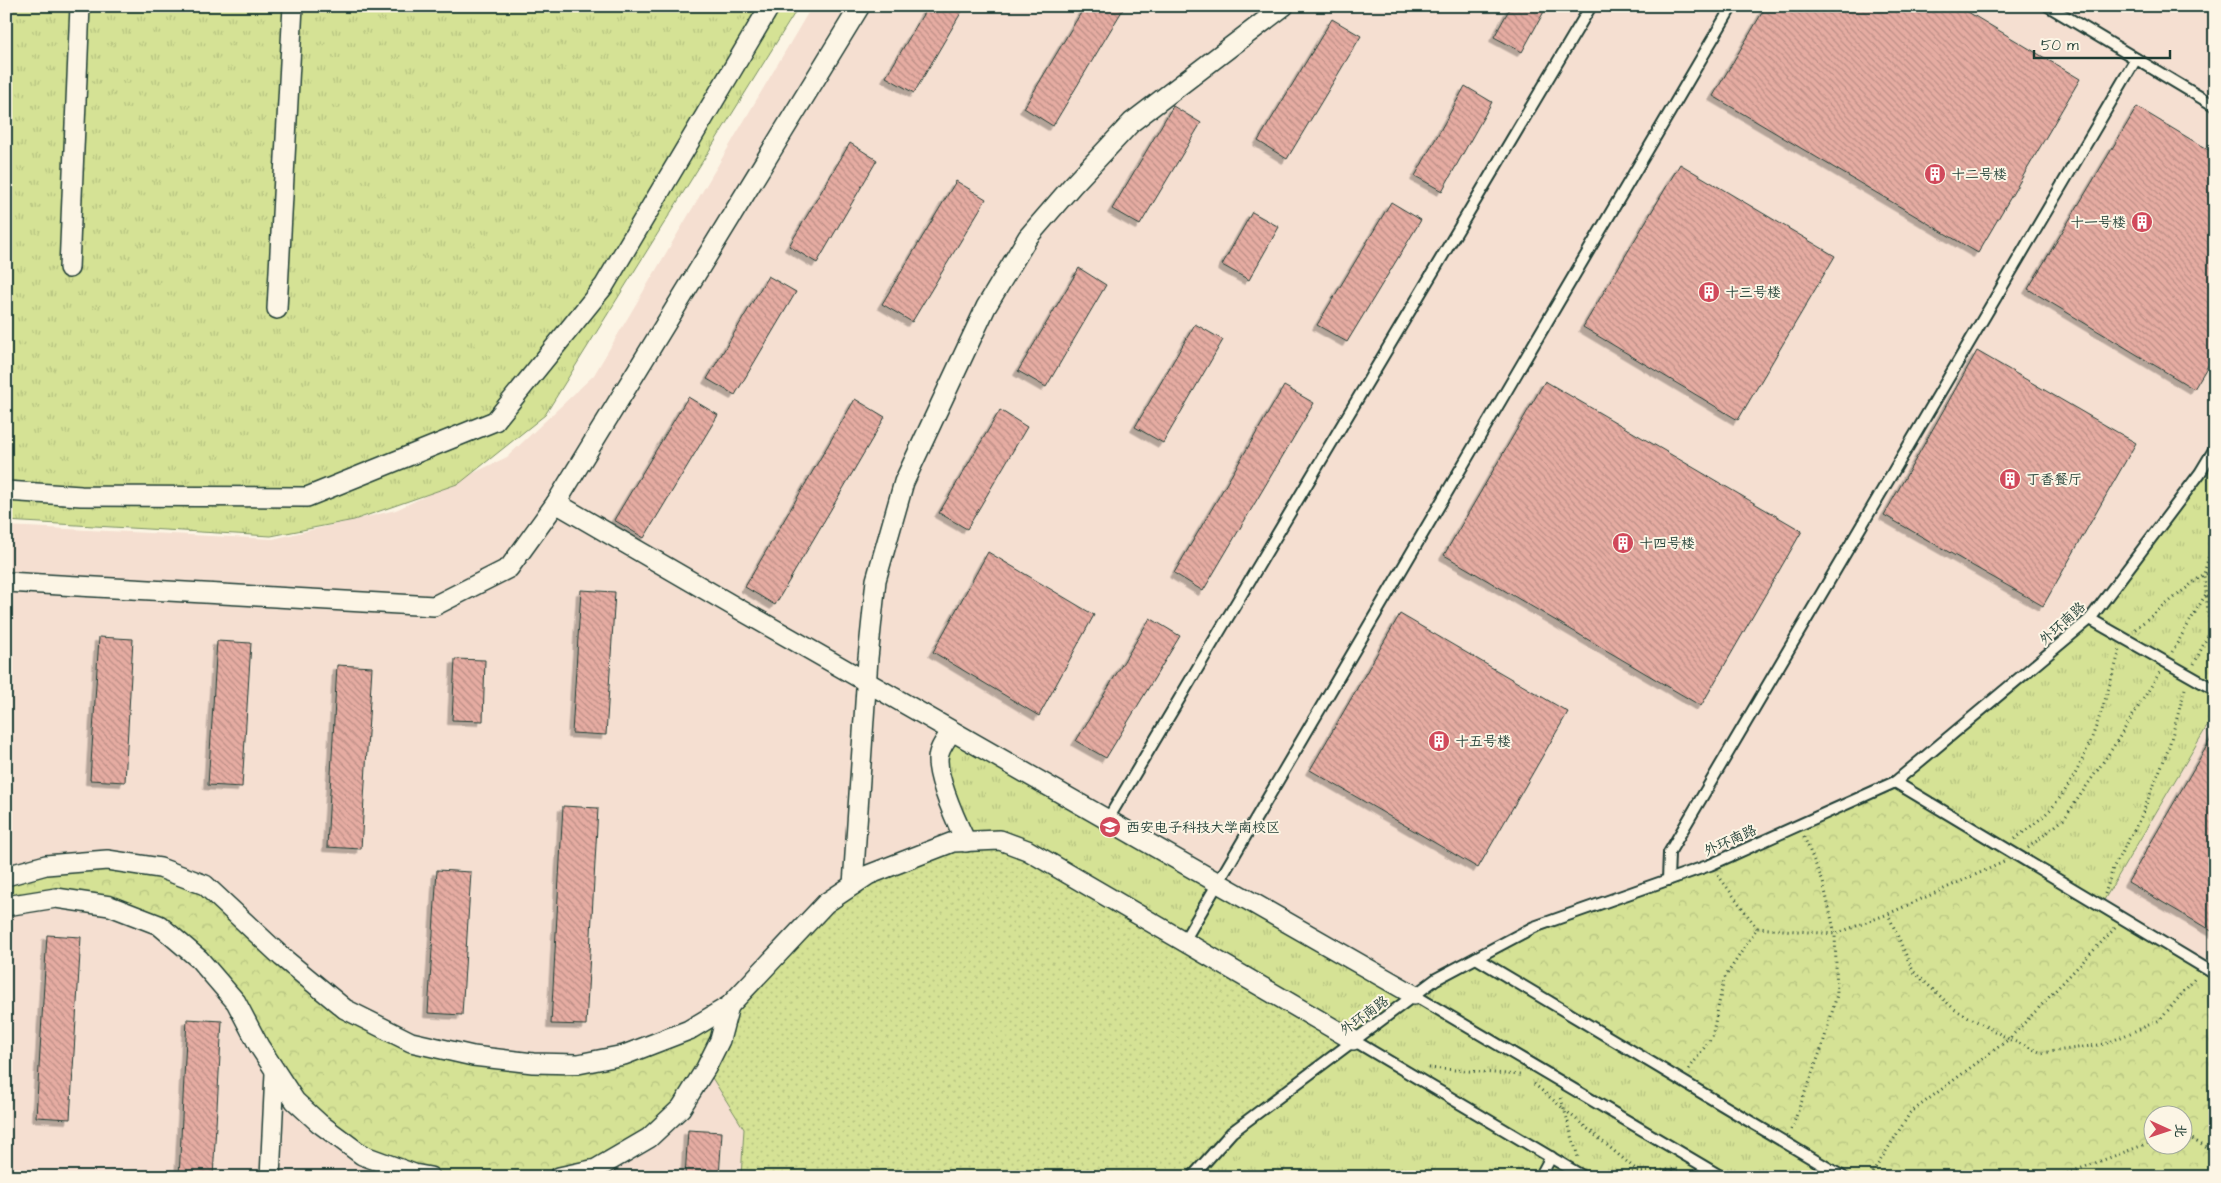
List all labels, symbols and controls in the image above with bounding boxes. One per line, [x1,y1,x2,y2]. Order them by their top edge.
scale bar [2034,28,2170,60]
text: 50 m [2041,35,2079,56]
building icon: 十二号楼 [1923,162,1947,186]
place label: 十二号楼 [1951,165,2007,185]
building icon: 十一号楼 [2130,210,2154,234]
place label: 十一号楼 [2070,213,2126,233]
building icon: 十三号楼 [1697,280,1721,304]
place label: 十三号楼 [1725,283,1781,303]
building icon: 丁香餐厅 [1998,467,2022,491]
place label: 丁香餐厅 [2026,470,2082,490]
building icon: 十四号楼 [1611,531,1635,555]
place label: 十四号楼 [1639,534,1695,554]
street label: 外环南路 [2035,598,2090,650]
building icon: 十五号楼 [1427,729,1451,753]
place label: 十五号楼 [1455,732,1511,752]
school or university icon: 西安电子科技大学南校区 [1098,815,1122,839]
place label: 西安电子科技大学南校区 [1126,818,1280,838]
street label: 外环南路 [1701,820,1760,861]
street label: 外环南路 [1336,991,1393,1040]
north arrow [2144,1106,2194,1156]
text: 北 [2170,1123,2190,1138]

